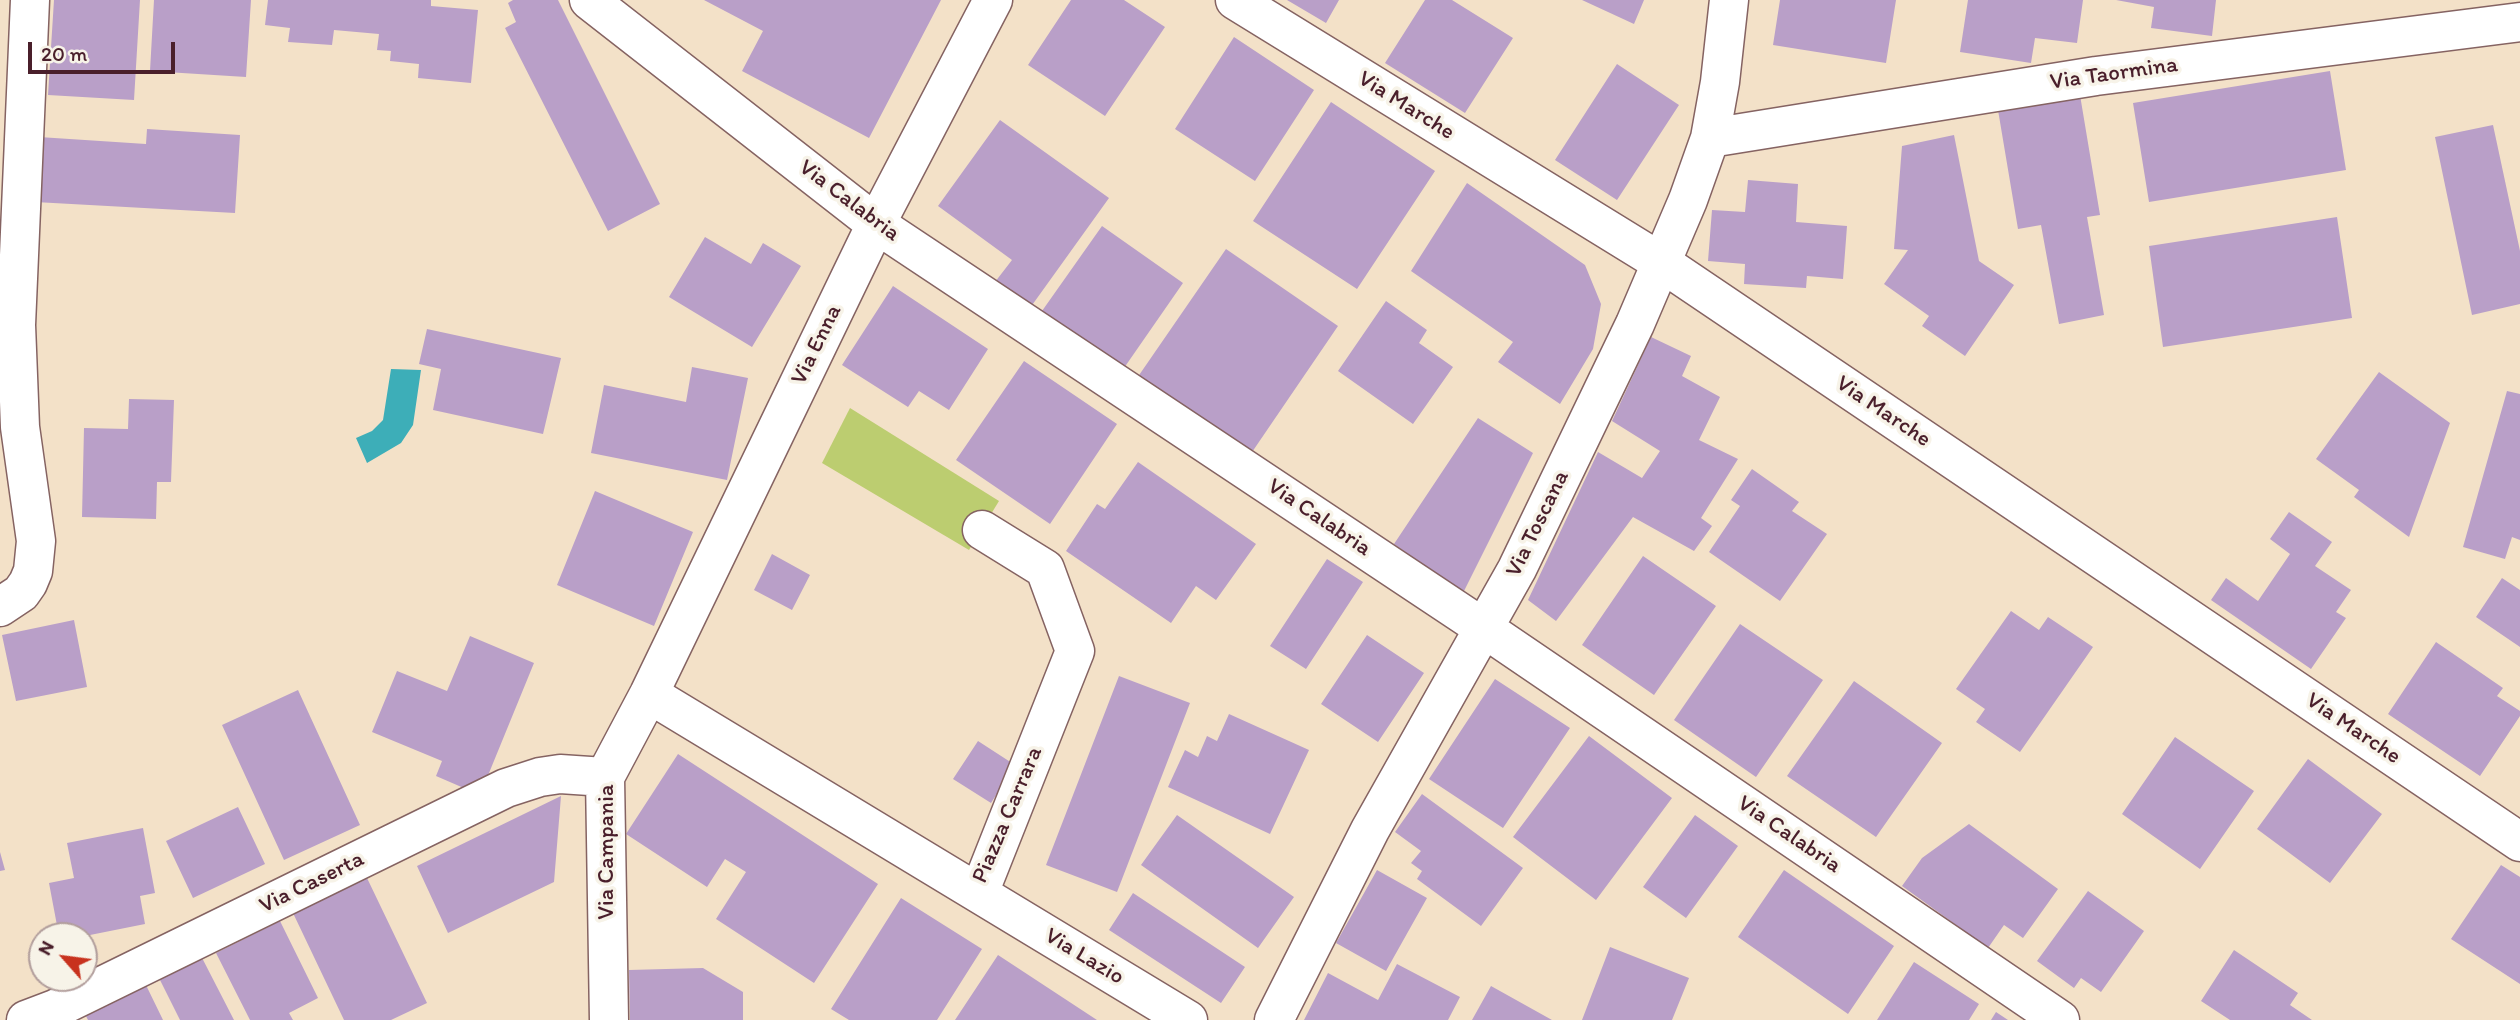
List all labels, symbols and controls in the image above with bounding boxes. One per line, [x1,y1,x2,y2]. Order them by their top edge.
scale bar [32,28,178,72]
text: 20 m [41,41,87,66]
street label: Via Taormina [2048,51,2180,97]
street label: Via Marche [1353,65,1459,147]
street label: Via Calabria [793,154,905,248]
street label: Via Enna [786,300,848,390]
street label: Via Marche [1830,370,1936,454]
street label: Via Toscana [1500,466,1576,582]
street label: Via Calabria [1262,473,1376,563]
street label: Via Marche [2300,687,2406,771]
street label: Piazza Carrara [967,743,1049,887]
street label: Via Campania [593,784,621,920]
street label: Via Calabria [1732,790,1846,880]
street label: Via Caserta [255,846,369,920]
north arrow [28,922,98,992]
street label: Via Lazio [1039,923,1129,991]
text: N [33,937,59,959]

